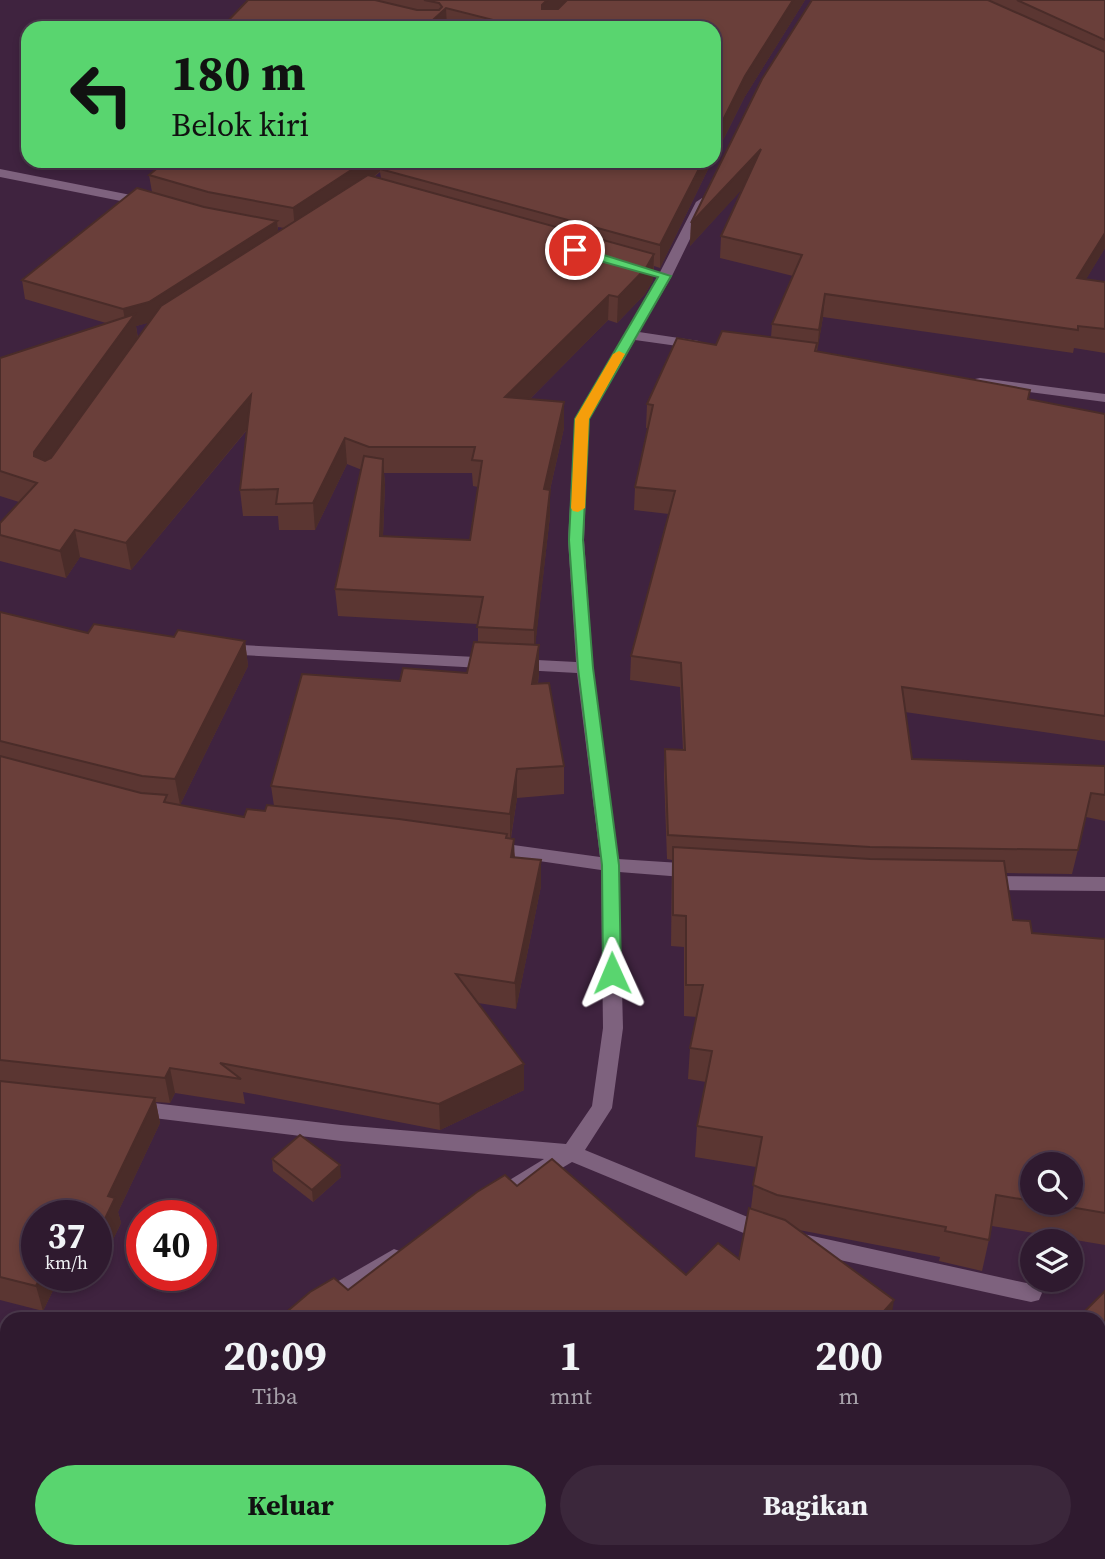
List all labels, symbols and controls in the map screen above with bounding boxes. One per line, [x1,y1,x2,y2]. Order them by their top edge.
text: 180 m [171,39,306,106]
icon: left [56,49,147,140]
text: Belok kiri [171,103,309,147]
pin [545,220,605,280]
icon: arrive [556,231,594,269]
position arrow [575,936,649,1010]
map controls [1020,1152,1083,1292]
button: search [1020,1152,1083,1215]
speed limit sign: 40 [126,1200,217,1291]
text: 37 [48,1212,85,1260]
button: layers [1020,1229,1083,1292]
text: km/h [45,1250,88,1275]
text: 20:09 [223,1326,327,1384]
text: 1 [559,1326,582,1384]
text: 200 [815,1326,883,1384]
text: Tiba [252,1380,298,1412]
text: mnt [550,1380,592,1412]
text: m [838,1380,859,1412]
button: Keluar [35,1465,546,1545]
button: Bagikan [560,1465,1071,1545]

